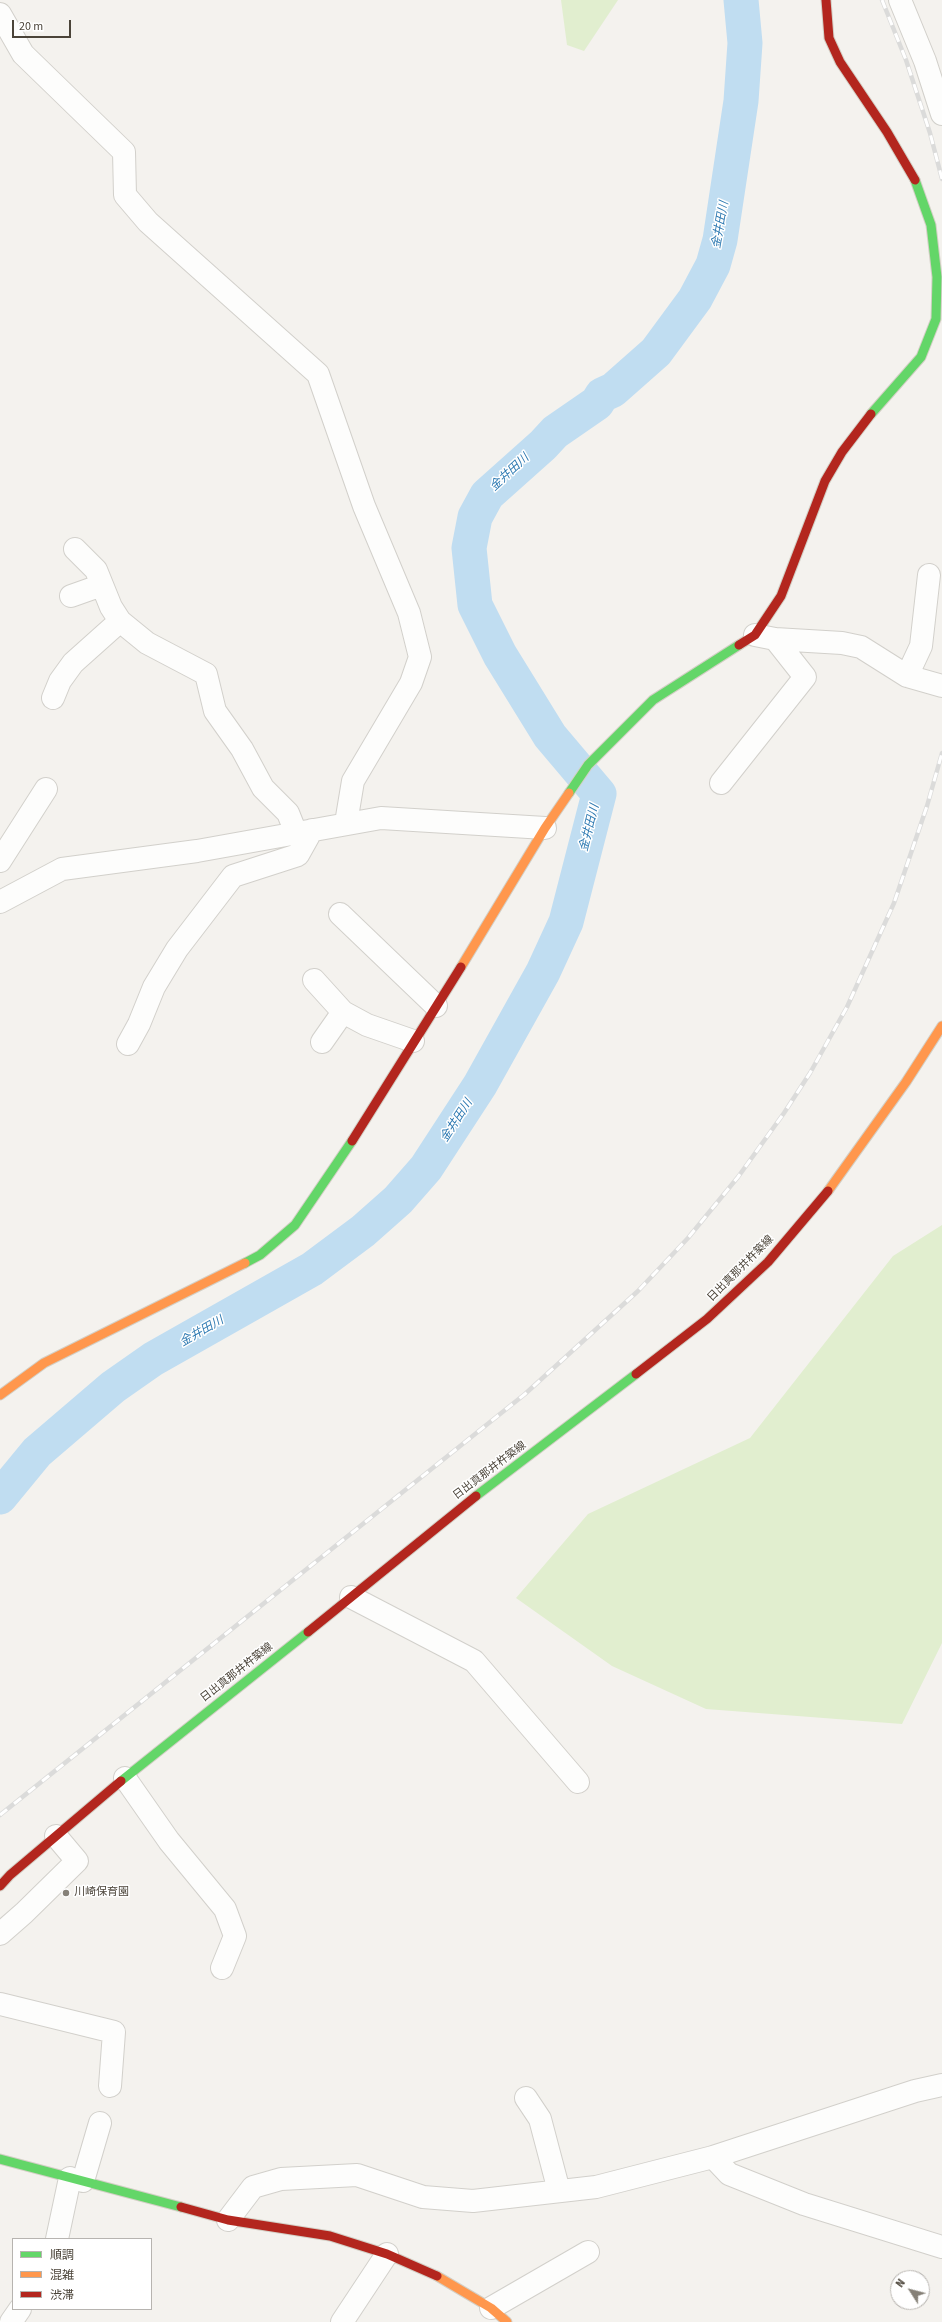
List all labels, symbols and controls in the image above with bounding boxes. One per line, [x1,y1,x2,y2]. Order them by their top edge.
scale bar [14,12,73,38]
text: 20 m [19,18,43,35]
water label: 金井田川 [710,200,732,250]
water label: 金井田川 [488,451,532,495]
water label: 金井田川 [577,803,603,853]
water label: 金井田川 [438,1097,476,1145]
street label: 日出真那井杵築線 [705,1233,777,1305]
water label: 金井田川 [178,1314,226,1350]
street label: 日出真那井杵築線 [451,1439,529,1503]
street label: 日出真那井杵築線 [198,1641,276,1705]
place label: 川崎保育園 [74,1886,129,1900]
marker: 川崎保育園 [61,1888,71,1898]
legend [12,2238,152,2310]
text: 順調 [50,2247,74,2264]
text: 混雑 [50,2267,74,2284]
north arrow [890,2270,930,2310]
text: N [892,2276,909,2291]
text: 渋滞 [50,2287,74,2304]

